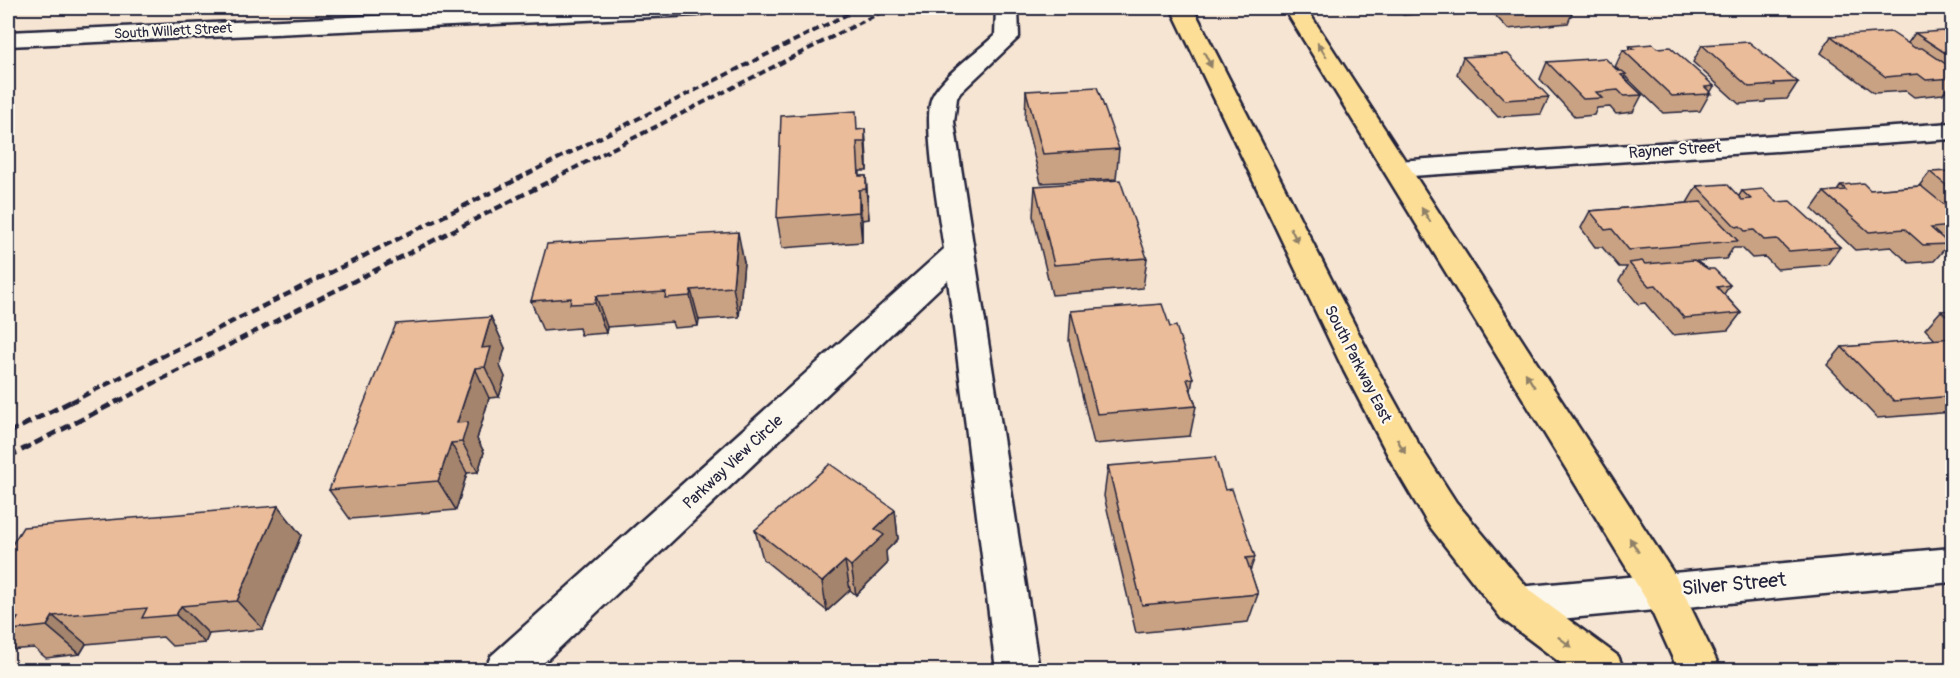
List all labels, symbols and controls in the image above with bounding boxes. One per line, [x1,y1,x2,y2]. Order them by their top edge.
street label: South Willett Street [113,19,233,43]
one-way arrow [1316,42,1327,58]
one-way arrow [1202,51,1212,69]
street label: Rayner Street [1628,137,1723,163]
one-way arrow [1420,207,1431,223]
one-way arrow [1288,226,1298,244]
street label: South Parkway East [1320,302,1397,427]
one-way arrow [1524,372,1535,388]
street label: Parkway View Circle [679,410,787,513]
one-way arrow [1396,438,1406,455]
one-way arrow [1628,536,1639,553]
street label: Silver Street [1681,567,1788,601]
one-way arrow [1557,636,1573,648]

